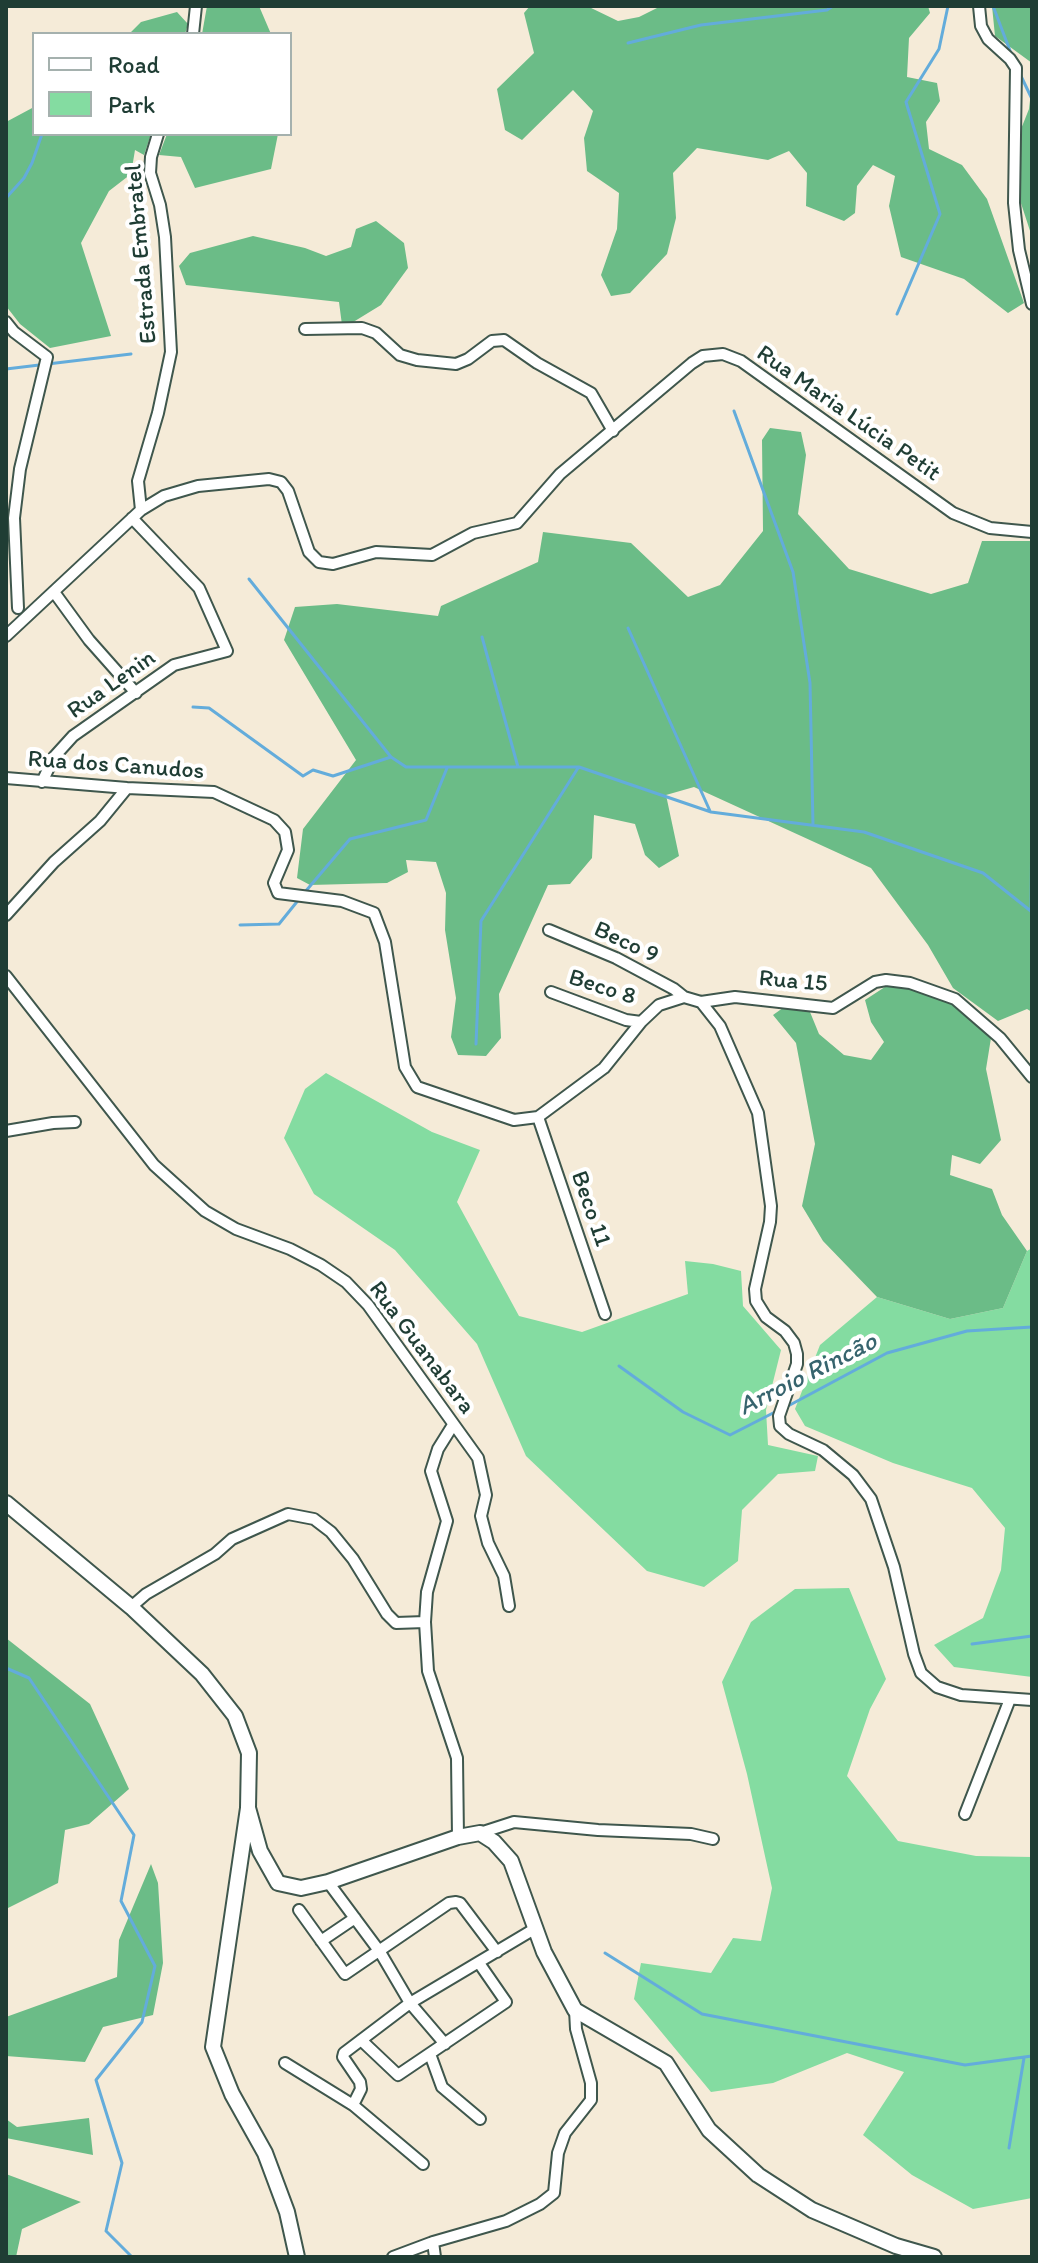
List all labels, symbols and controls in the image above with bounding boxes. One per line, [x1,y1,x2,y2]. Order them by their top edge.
legend [32,32,292,136]
text: Road [108,50,160,79]
text: Park [108,90,155,119]
street label: Estrada Embratel [120,163,164,345]
street label: Rua Maria Lúcia Petit [750,340,946,488]
street label: Rua Lenin [62,644,162,726]
street label: Rua dos Canudos [27,745,205,787]
street label: Beco 9 [589,916,663,970]
street label: Beco 8 [565,964,639,1012]
street label: Rua 15 [758,965,828,999]
street label: Beco 11 [564,1167,616,1251]
street label: Rua Guanabara [362,1276,480,1420]
water label: Arroio Rincão [733,1327,883,1423]

